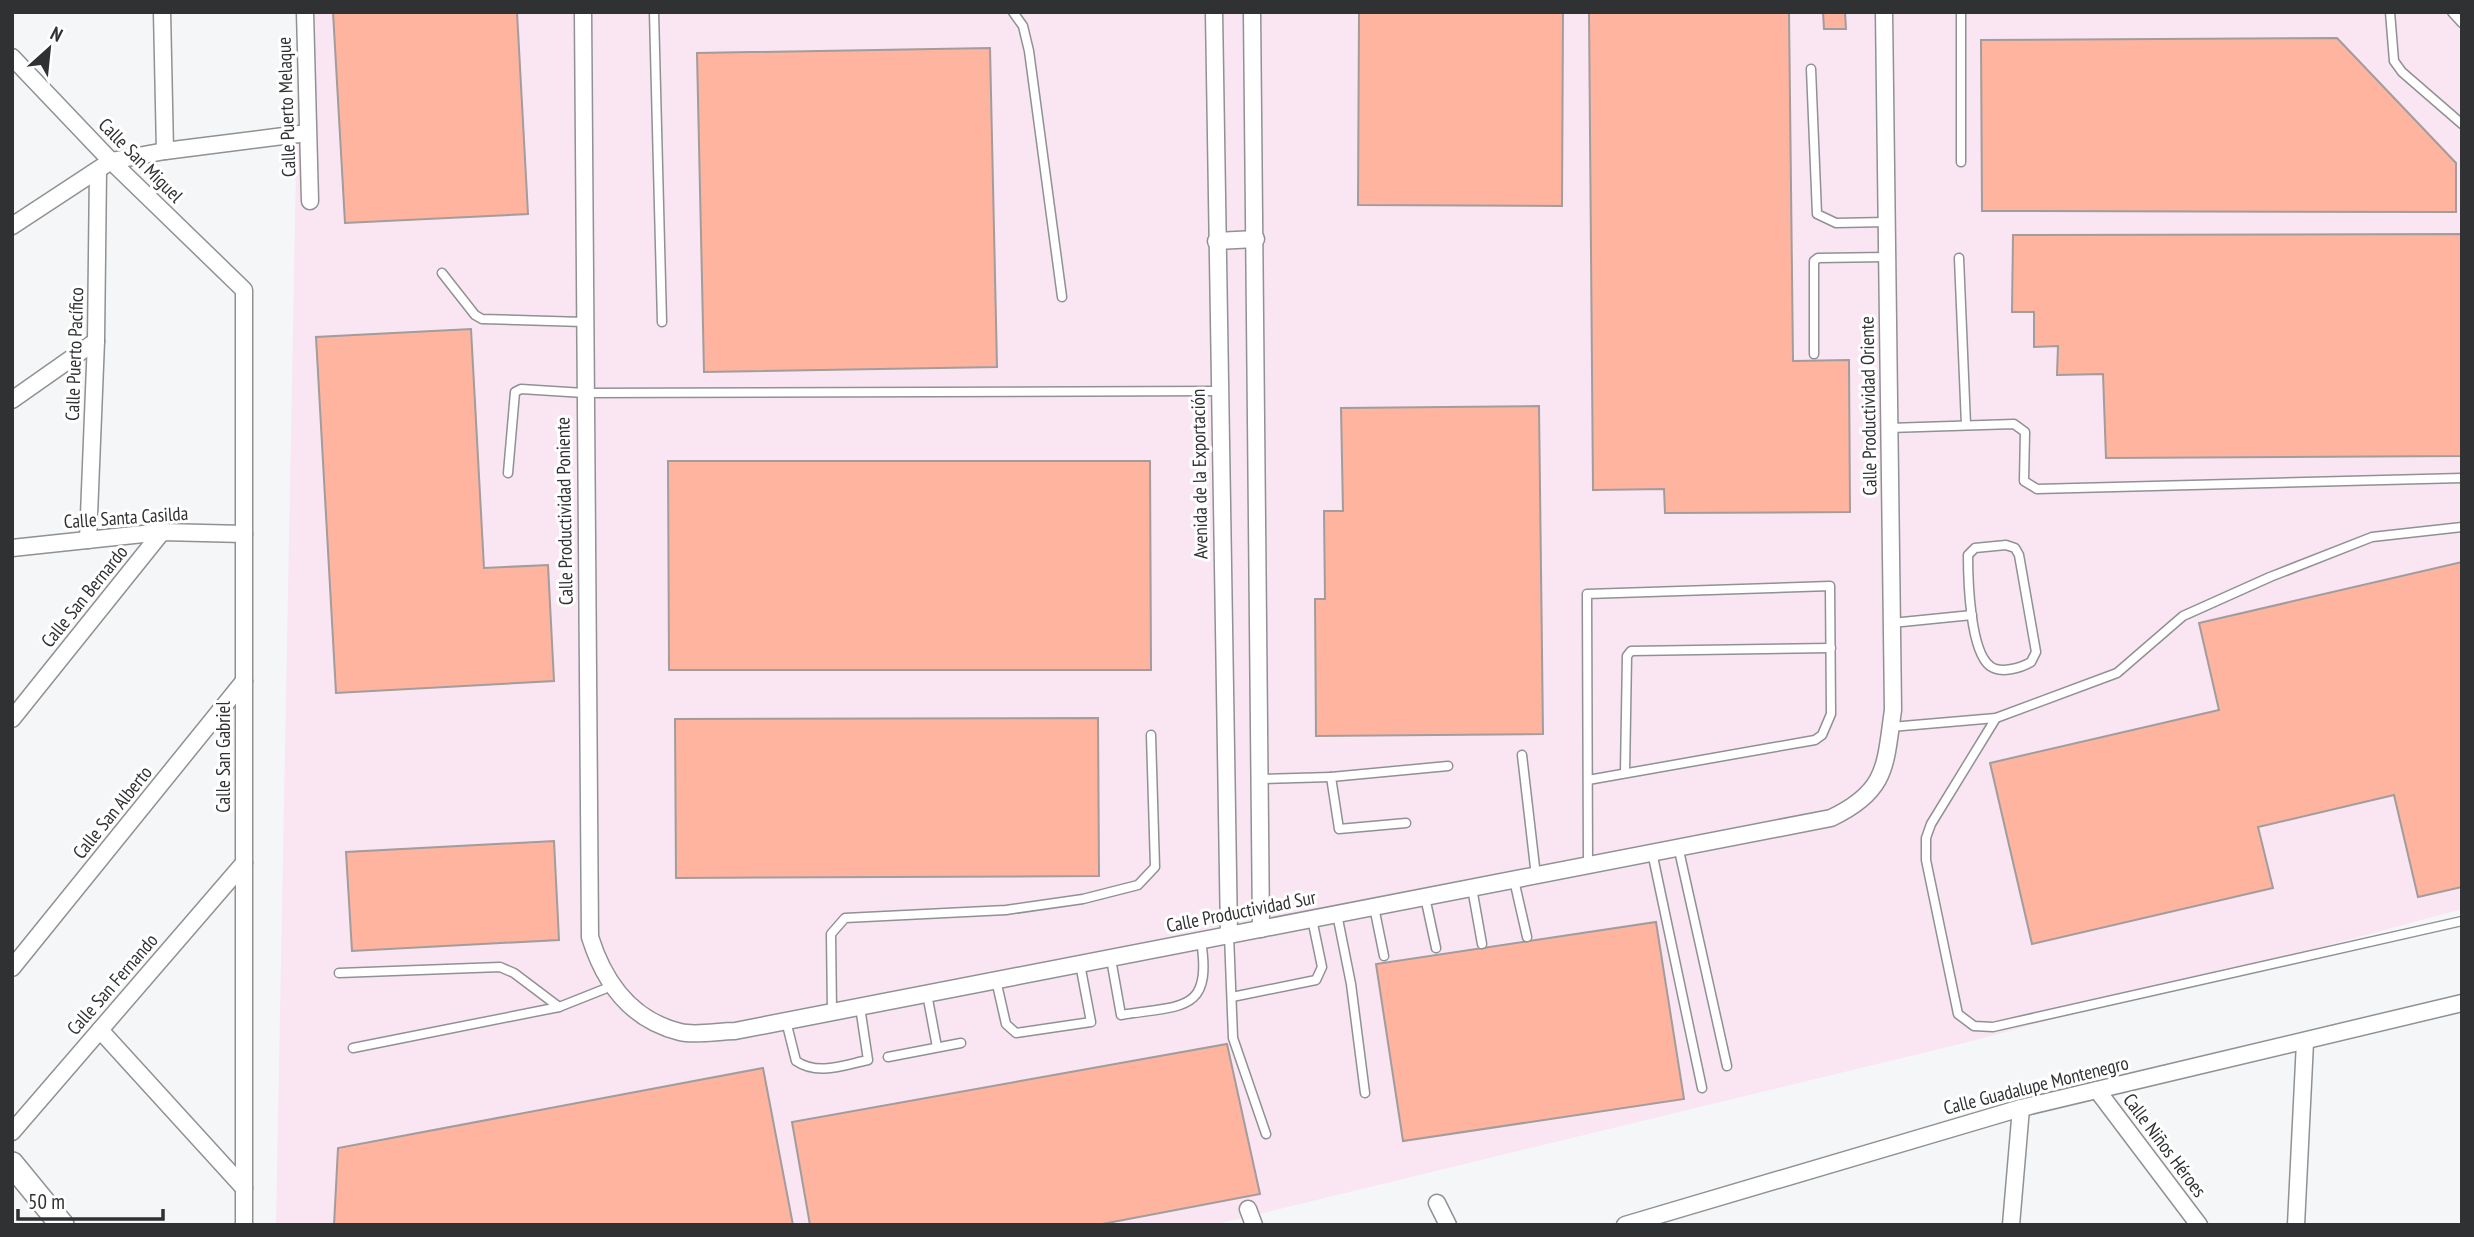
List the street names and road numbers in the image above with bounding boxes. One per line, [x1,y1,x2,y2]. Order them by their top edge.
street label: Calle Puerto Melaque [272,36,300,177]
street label: Calle San Miguel [94,113,189,208]
street label: Calle Puerto Pacífico [60,287,88,421]
street label: Calle Productividad Oriente [1854,316,1882,496]
street label: Avenida de la Exportación [1186,389,1212,559]
street label: Calle Productividad Poniente [550,417,578,605]
street label: Calle Santa Casilda [63,501,189,533]
street label: Calle San Bernardo [36,540,132,652]
street label: Calle San Gabriel [211,701,235,813]
street label: Calle San Alberto [67,761,157,863]
street label: Calle Productividad Sur [1164,885,1319,937]
street label: Calle San Fernando [61,928,163,1040]
street label: Calle Guadalupe Montenegro [1941,1050,2131,1120]
street label: Calle Niños Héroes [2118,1088,2212,1202]

